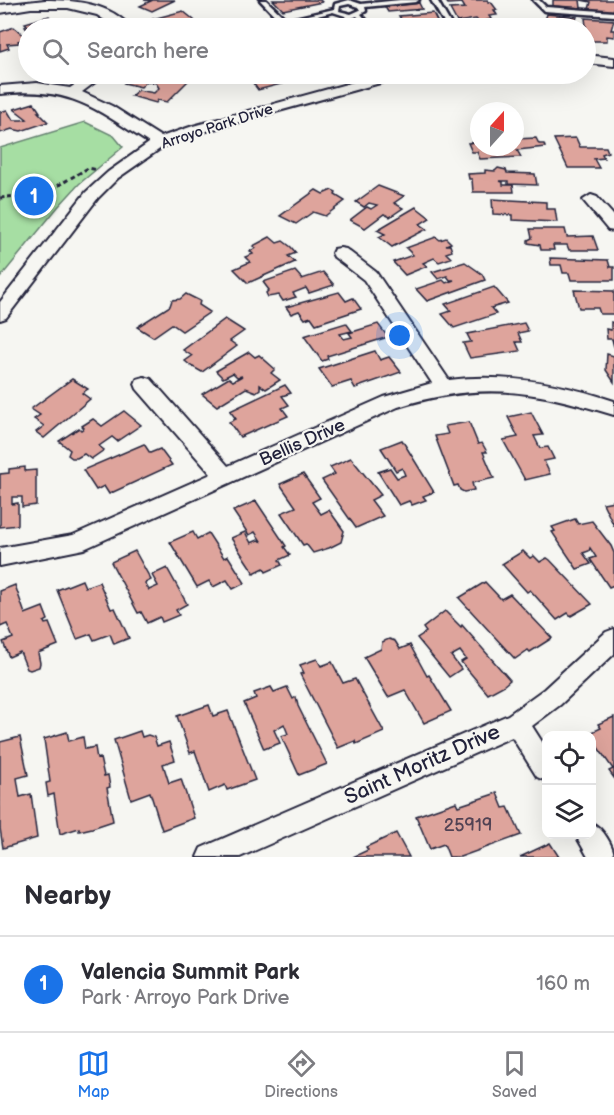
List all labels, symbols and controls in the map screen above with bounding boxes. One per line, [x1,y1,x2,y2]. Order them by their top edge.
search box [18,18,596,84]
icon: search [39,35,72,68]
text: Search here [87,38,209,65]
street label: Arroyo Park Drive [159,99,276,153]
north arrow [470,102,524,156]
pin: 1 [15,174,54,218]
your location [385,321,414,350]
street label: Bellis Drive [256,414,348,471]
street label: Saint Moritz Drive [341,719,504,810]
map controls [542,731,596,839]
button: locate [542,731,596,785]
button: layers [542,785,596,839]
house number: 25919 [444,815,492,836]
text: Nearby [24,881,111,912]
text: Valencia Summit Park [81,959,300,986]
text: 1 [39,972,48,996]
text: 160 m [536,972,590,996]
text: Park · Arroyo Park Drive [81,986,289,1010]
tab: Map [77,1047,110,1102]
tab: Directions [264,1047,338,1102]
tab: Saved [492,1047,537,1102]

